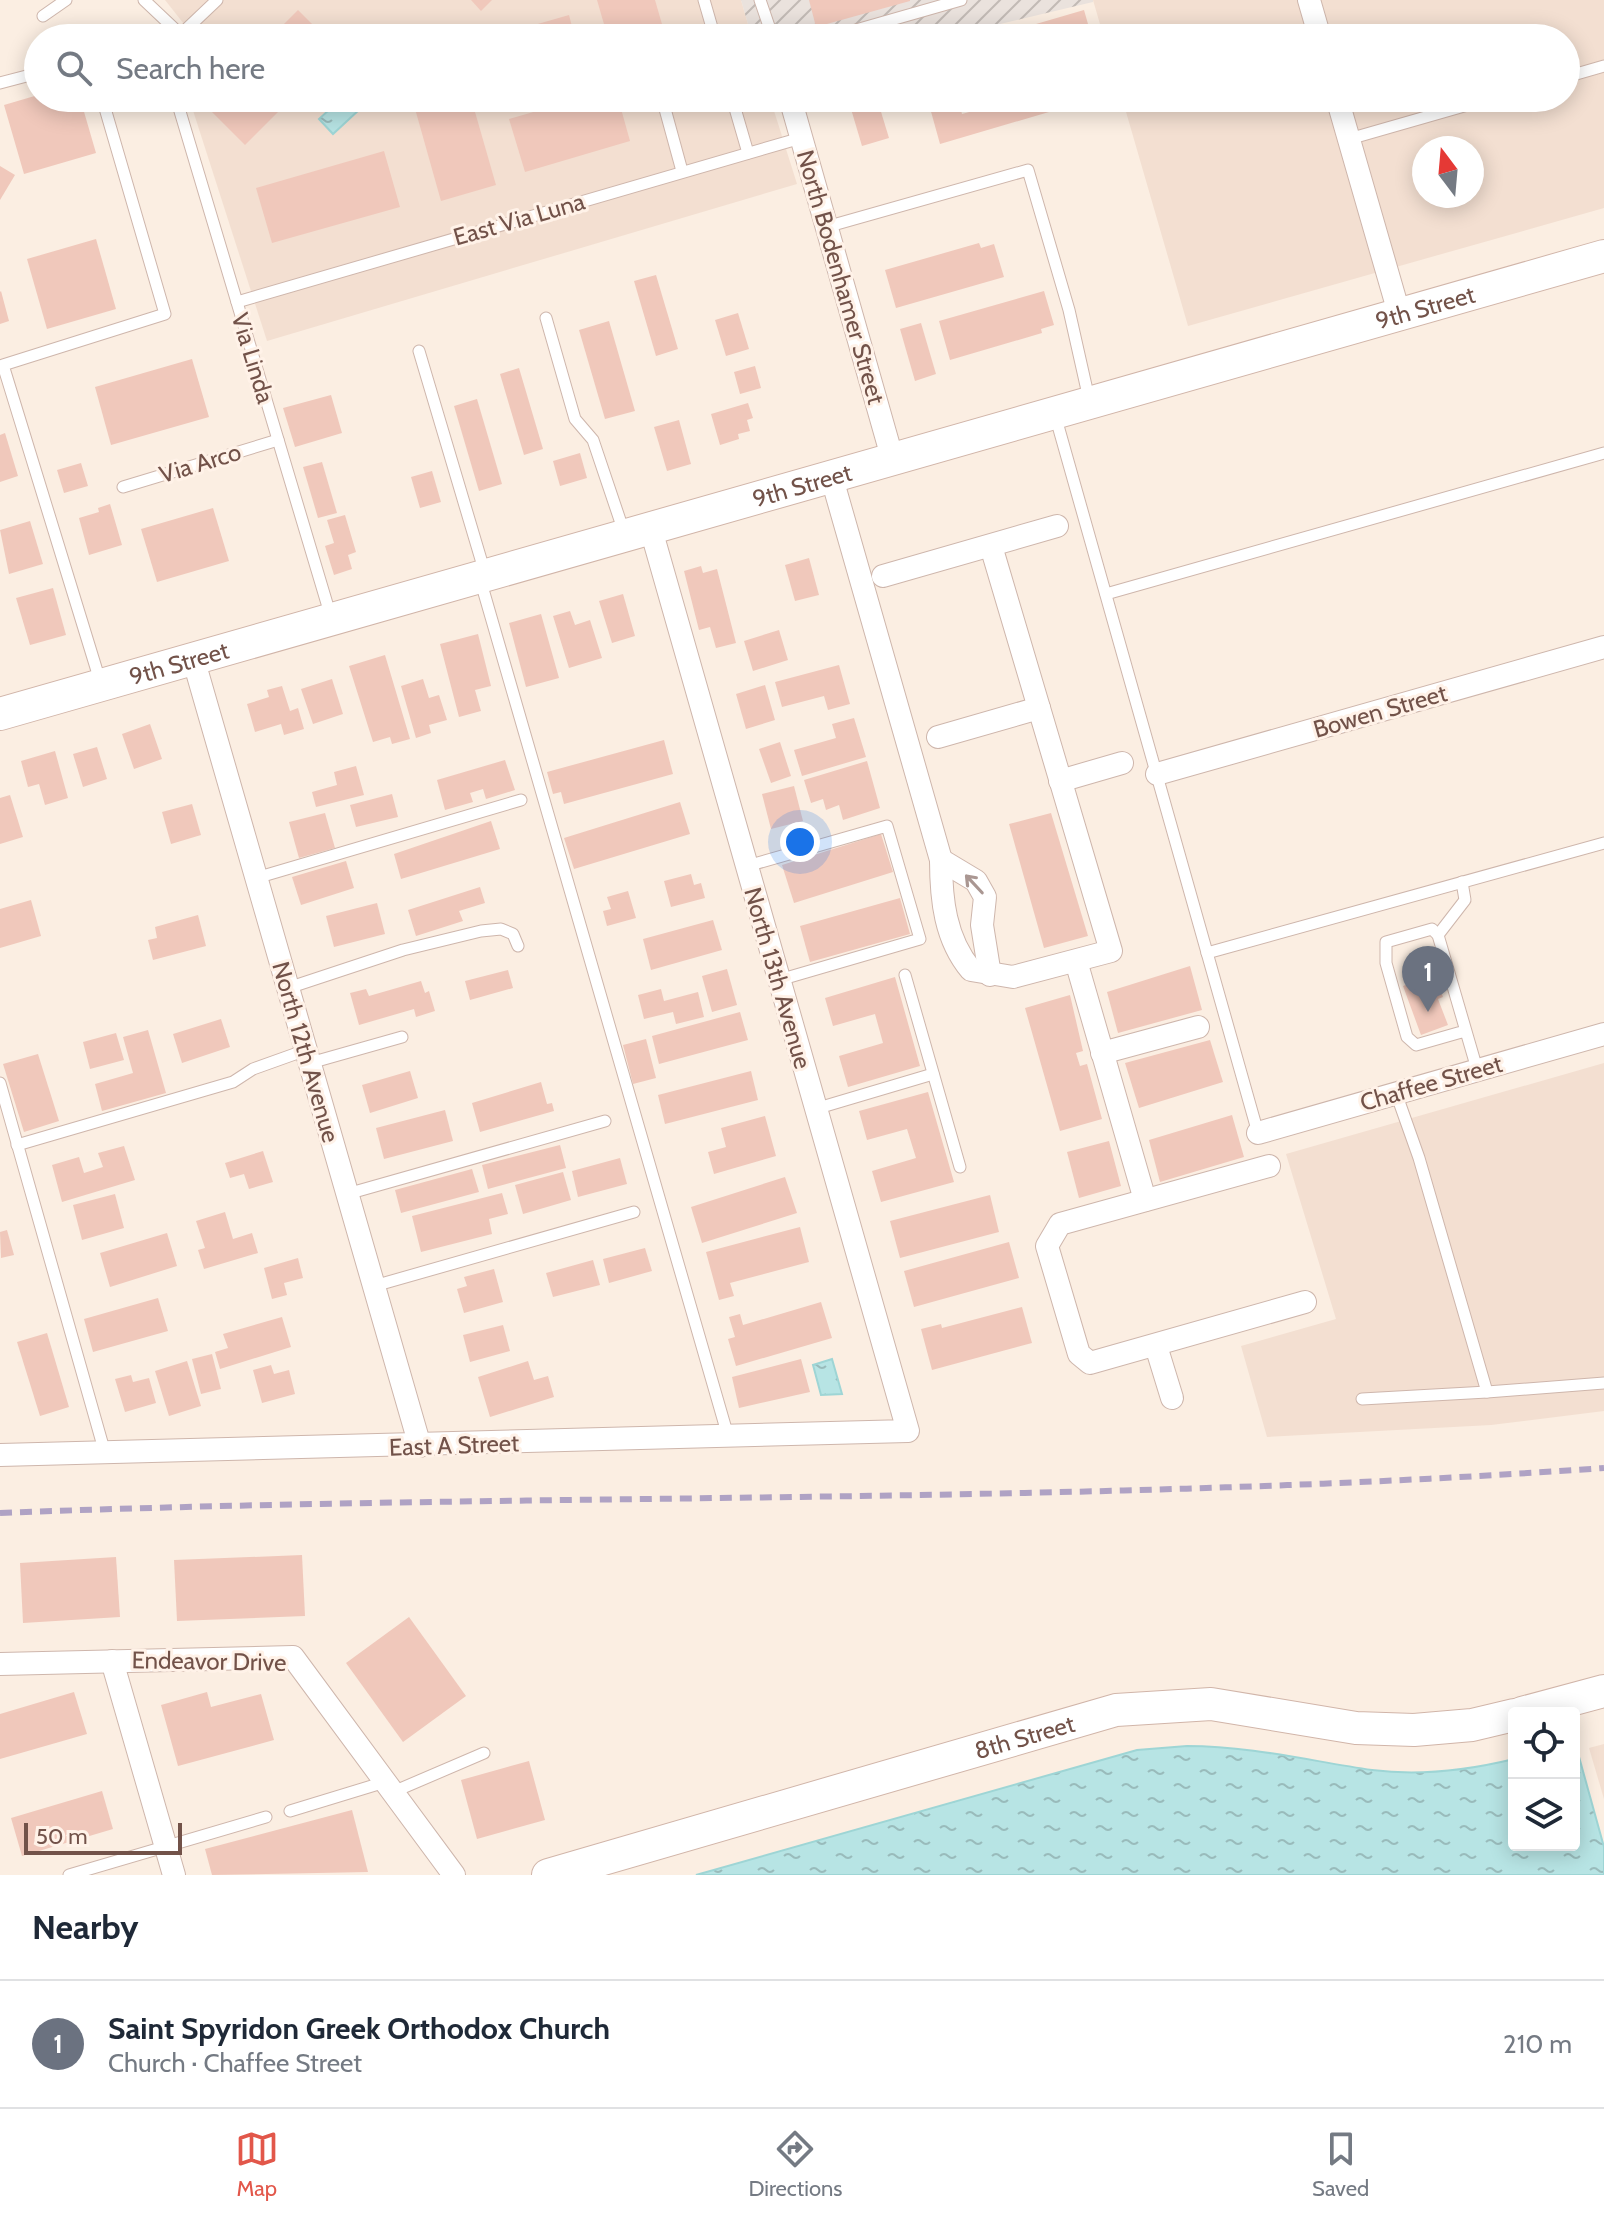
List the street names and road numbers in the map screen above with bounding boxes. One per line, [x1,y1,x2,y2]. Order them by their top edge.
street label: North Bodenhamer Street [791,147,891,407]
street label: East Via Luna [450,186,588,252]
street label: 9th Street [1372,279,1478,335]
street label: Via Linda [226,309,281,407]
street label: Via Arco [156,437,244,489]
street label: 9th Street [749,457,855,513]
street label: 9th Street [126,635,232,691]
street label: Bowen Street [1310,678,1450,744]
street label: North 13th Avenue [738,884,818,1072]
street label: North 12th Avenue [266,958,346,1146]
street label: Chaffee Street [1357,1049,1505,1117]
street label: East A Street [388,1428,520,1462]
street label: Endeavor Drive [131,1645,287,1677]
street label: 8th Street [971,1708,1078,1765]

